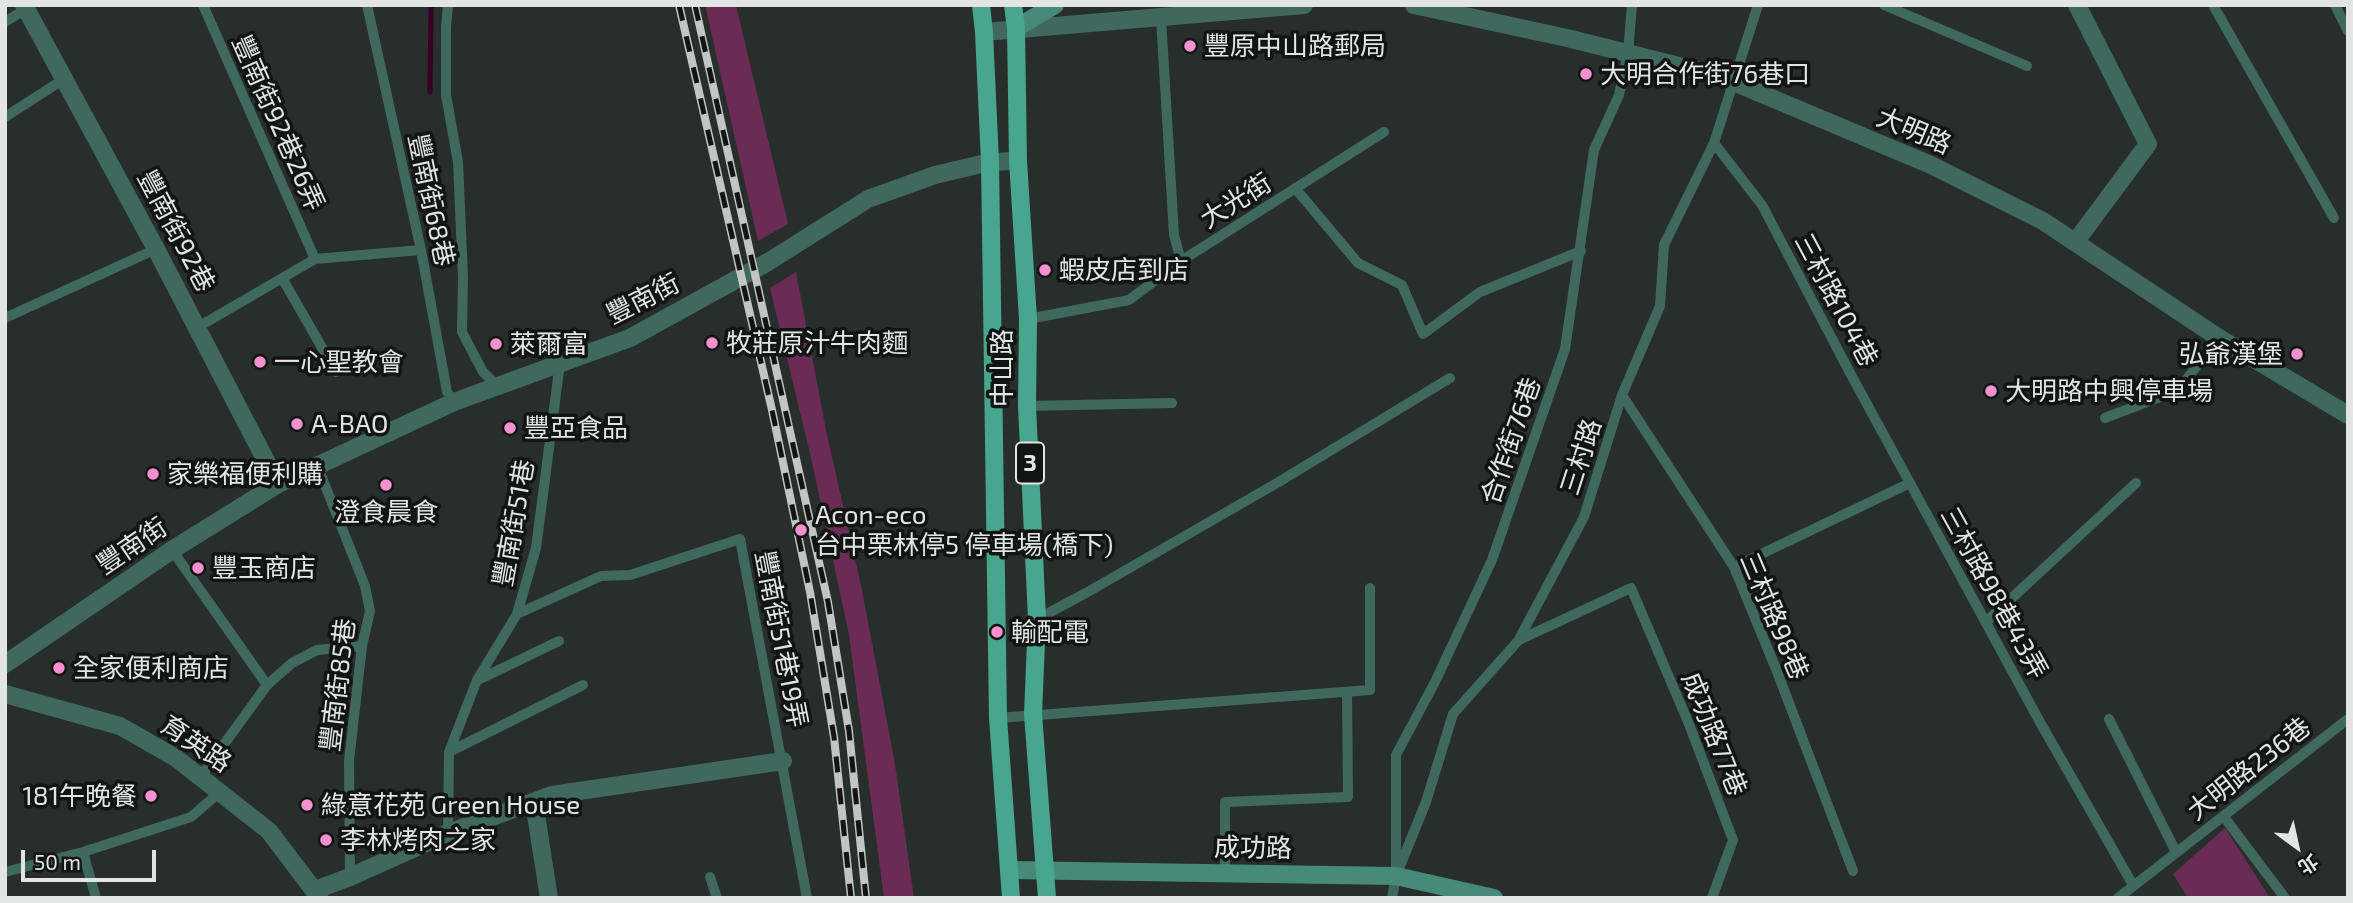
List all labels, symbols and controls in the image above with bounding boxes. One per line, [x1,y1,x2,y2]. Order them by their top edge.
street label: 豐南街92巷26弄 [225,30,331,216]
place label: 豐原中山路郵局 [1204,30,1386,62]
marker: 豐原中山路郵局 [1182,38,1198,54]
place label: 大明合作街76巷口 [1600,58,1810,90]
marker: 大明合作街76巷口 [1578,66,1594,82]
street label: 大明路 [1872,101,1956,161]
street label: 豐南街68巷 [402,131,460,269]
street label: 豐南街92巷 [131,165,221,297]
street label: 大光街 [1195,167,1277,235]
street label: 三村路104巷 [1788,228,1884,372]
place label: 蝦皮店到店 [1059,254,1189,286]
marker: 蝦皮店到店 [1037,262,1053,278]
street label: 豐南街 [601,267,685,331]
place label: 牧莊原汁牛肉麵 [726,327,908,359]
place label: 萊爾富 [510,328,588,360]
street label: 中山路 [986,329,1018,407]
marker: 牧莊原汁牛肉麵 [704,335,720,351]
marker: 萊爾富 [488,336,504,352]
place label: 弘爺漢堡 [2179,338,2283,370]
place label: 一心聖教會 [274,346,404,378]
marker: 弘爺漢堡 [2289,346,2305,362]
marker: 一心聖教會 [252,354,268,370]
street label: 合作街76巷 [1475,373,1547,509]
place label: 大明路中興停車場 [2005,375,2213,407]
marker: 大明路中興停車場 [1983,383,1999,399]
place label: A-BAO [311,408,388,440]
place label: 豐亞食品 [524,412,628,444]
street label: 三村路 [1554,415,1608,499]
marker: A-BAO [289,416,305,432]
marker: 豐亞食品 [502,420,518,436]
road number: 3 [1016,442,1044,484]
street label: 豐南街51巷 [487,457,541,589]
place label: 家樂福便利購 [167,458,323,490]
marker: 家樂福便利購 [145,466,161,482]
marker: 澄食晨食 [378,477,394,493]
place label: 澄食晨食 [334,496,438,528]
place label: Acon-eco 台中栗林停5 停車場(橋下) [815,499,1113,560]
street label: 三村路98巷43弄 [1934,502,2054,684]
street label: 豐南街 [91,511,173,581]
marker: Acon-eco 台中栗林停5 停車場(橋下) [793,522,809,538]
street label: 豐南街51巷19弄 [749,548,813,730]
street label: 三村路98巷 [1733,548,1815,684]
place label: 豐玉商店 [212,552,316,584]
marker: 豐玉商店 [190,560,206,576]
place label: 輸配電 [1011,616,1089,648]
street label: 豐南街85巷 [314,617,362,753]
marker: 輸配電 [989,624,1005,640]
place label: 全家便利商店 [73,652,229,684]
marker: 全家便利商店 [51,660,67,676]
street label: 成功路77巷 [1675,668,1753,800]
street label: 育英路 [155,709,237,779]
street label: 大明路236巷 [2181,711,2317,827]
place label: 181午晚餐 [23,780,137,812]
marker: 181午晚餐 [143,788,159,804]
place label: 綠意花苑 Green House [321,789,580,821]
marker: 綠意花苑 Green House [299,797,315,813]
north arrow [2262,812,2332,882]
place label: 李林烤肉之家 [340,824,496,856]
marker: 李林烤肉之家 [318,832,334,848]
street label: 成功路 [1214,832,1292,864]
scale bar [24,836,159,880]
text: 50 m [34,849,81,874]
text: 北 [2294,850,2323,880]

